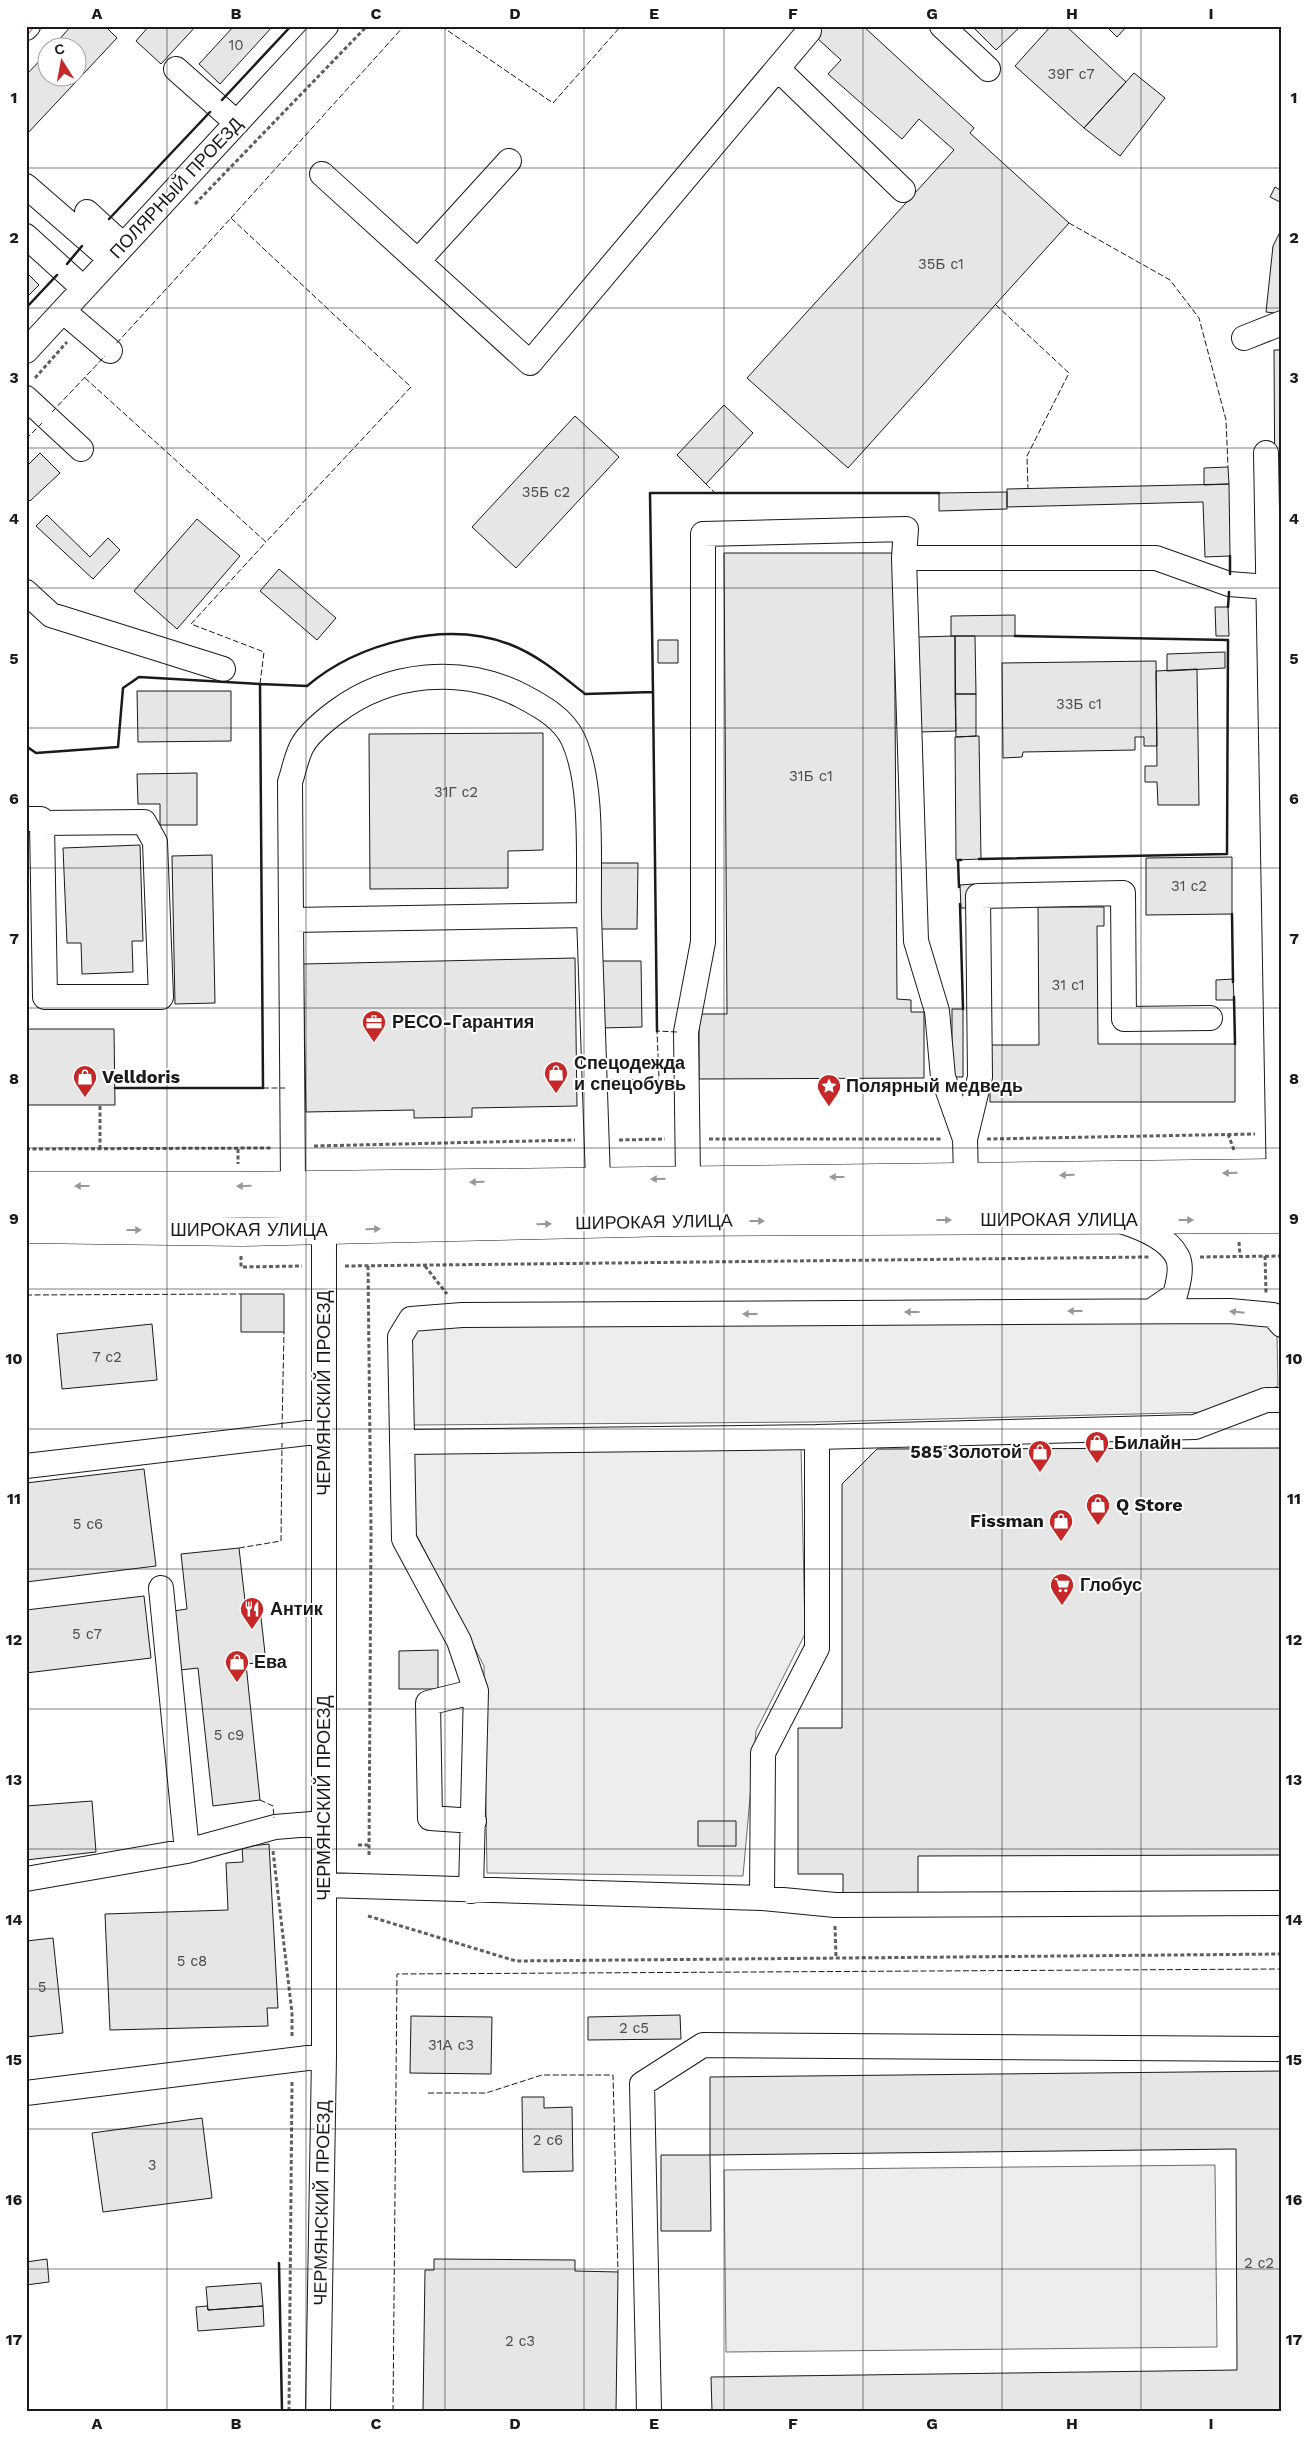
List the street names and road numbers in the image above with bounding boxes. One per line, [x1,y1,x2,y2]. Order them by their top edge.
street label: ПОЛЯРНЫЙ ПРОЕЗД [105,113,246,262]
street label: ШИРОКАЯ УЛИЦА [980,1209,1138,1230]
street label: ШИРОКАЯ УЛИЦА [575,1210,733,1233]
street label: ШИРОКАЯ УЛИЦА [170,1219,328,1240]
street label: ЧЕРМЯНСКИЙ ПРОЕЗД [313,1290,334,1496]
street label: ЧЕРМЯНСКИЙ ПРОЕЗД [313,1695,334,1901]
street label: ЧЕРМЯНСКИЙ ПРОЕЗД [309,2100,334,2306]

